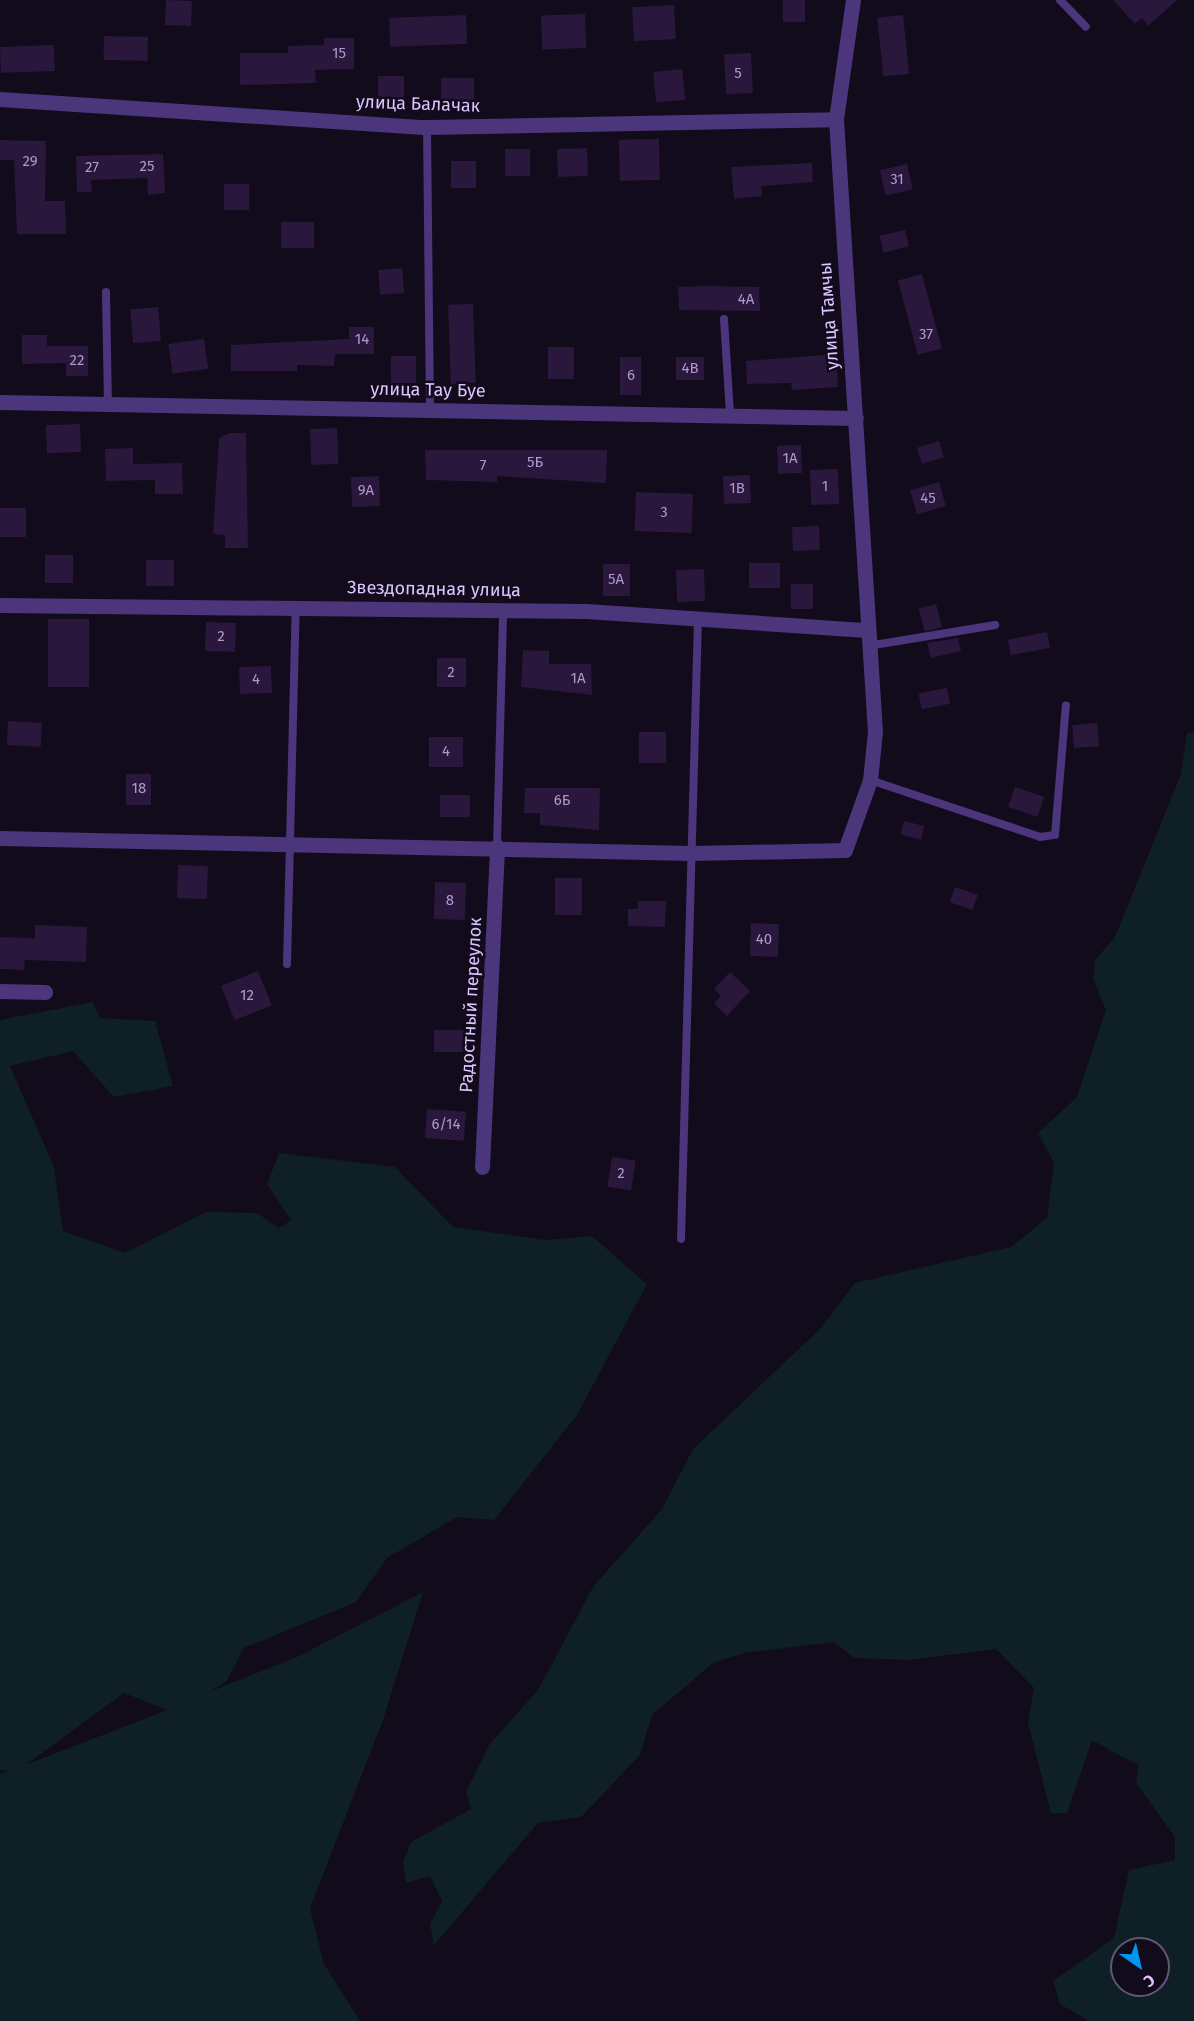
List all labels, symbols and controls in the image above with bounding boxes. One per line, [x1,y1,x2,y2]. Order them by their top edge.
house number: 15 [332,45,346,63]
house number: 5 [734,65,742,83]
street label: улица Балачак [355,91,481,117]
house number: 29 [22,153,38,171]
house number: 25 [140,158,154,176]
house number: 27 [85,159,99,177]
house number: 31 [890,171,904,189]
street label: улица Тамчы [814,261,844,371]
house number: 4А [738,291,754,309]
house number: 37 [919,326,933,344]
house number: 14 [355,331,369,349]
house number: 22 [70,352,84,370]
house number: 4В [681,360,699,378]
house number: 6 [627,367,635,385]
street label: улица Тау Буе [370,378,486,402]
house number: 1А [782,450,798,468]
house number: 5Б [527,454,543,472]
house number: 7 [480,457,486,475]
house number: 1 [822,478,828,496]
house number: 1В [729,480,745,498]
house number: 9А [358,482,374,500]
house number: 45 [920,490,936,508]
house number: 3 [660,504,668,522]
house number: 5А [608,571,624,589]
street label: Звездопадная улица [347,577,521,601]
house number: 2 [217,628,225,646]
house number: 2 [447,664,455,682]
house number: 1А [570,670,586,688]
house number: 4 [252,671,260,689]
house number: 4 [442,743,450,761]
house number: 18 [132,780,146,798]
house number: 6Б [554,792,570,810]
house number: 8 [446,892,454,910]
street label: Радостный переулок [456,917,486,1093]
house number: 40 [756,931,772,949]
house number: 12 [240,987,254,1005]
house number: 6/14 [431,1116,461,1134]
house number: 2 [617,1165,625,1183]
north arrow [1110,1937,1170,1997]
text: С [1140,1970,1158,1991]

